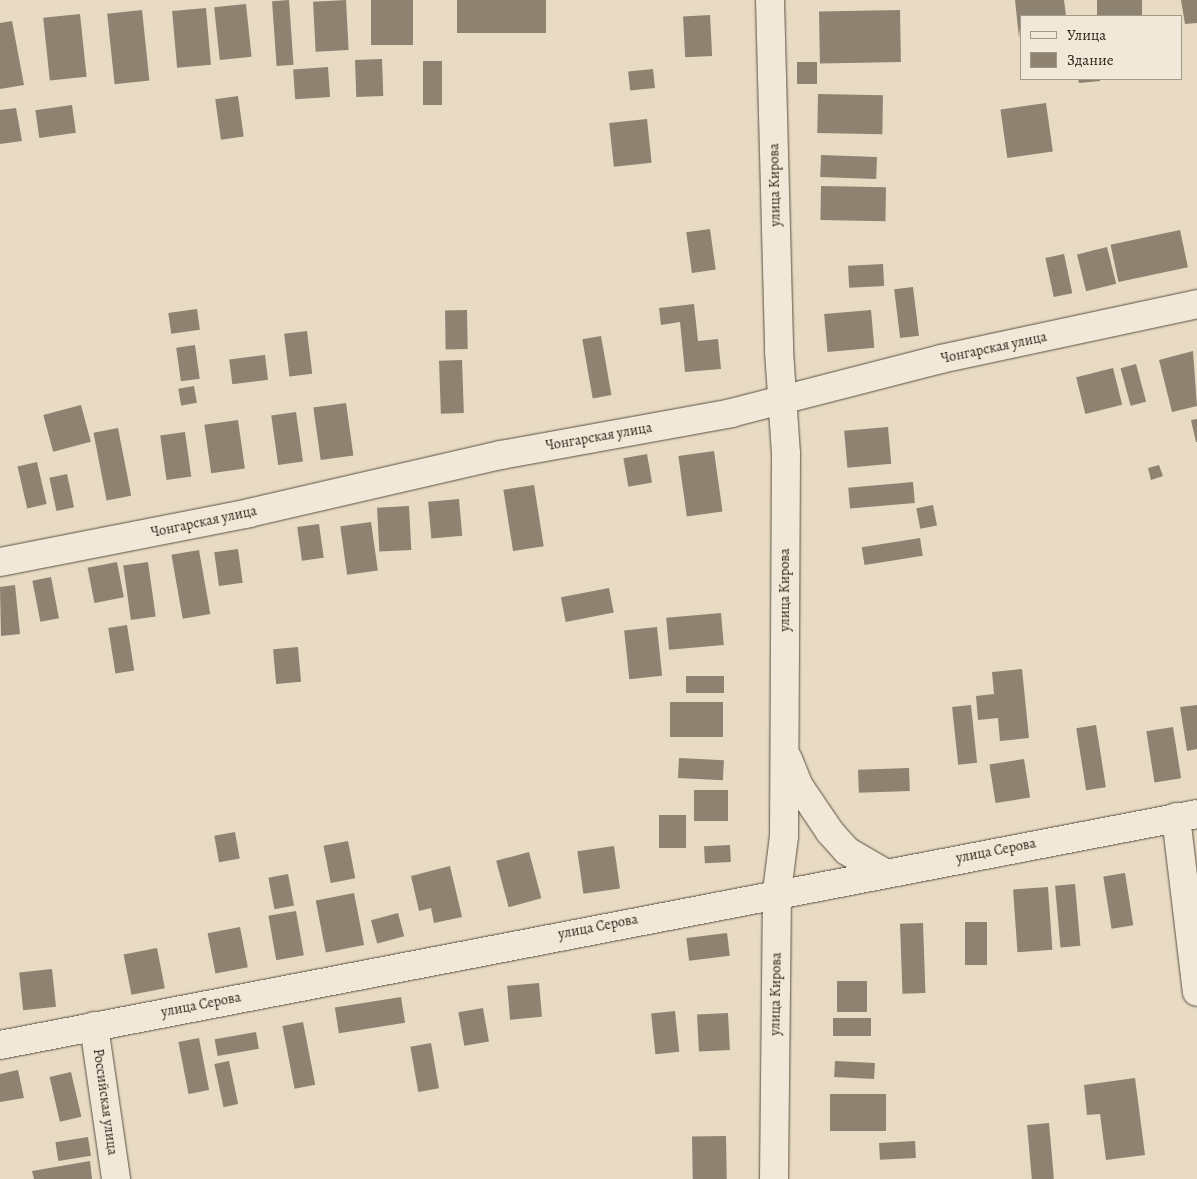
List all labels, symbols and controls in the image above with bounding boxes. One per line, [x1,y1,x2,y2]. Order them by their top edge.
legend [1020,15,1182,80]
text: Улица [1067,25,1106,45]
text: Здание [1067,50,1114,70]
street label: улица Кирова [766,143,784,227]
street label: Чонгарская улица [940,329,1048,367]
street label: Чонгарская улица [544,419,654,455]
street label: Чонгарская улица [150,503,258,541]
street label: улица Кирова [777,548,793,632]
street label: улица Серова [955,835,1037,867]
street label: улица Серова [557,911,639,943]
street label: улица Кирова [767,952,785,1036]
street label: улица Серова [160,989,242,1021]
street label: Российская улица [89,1048,121,1156]

